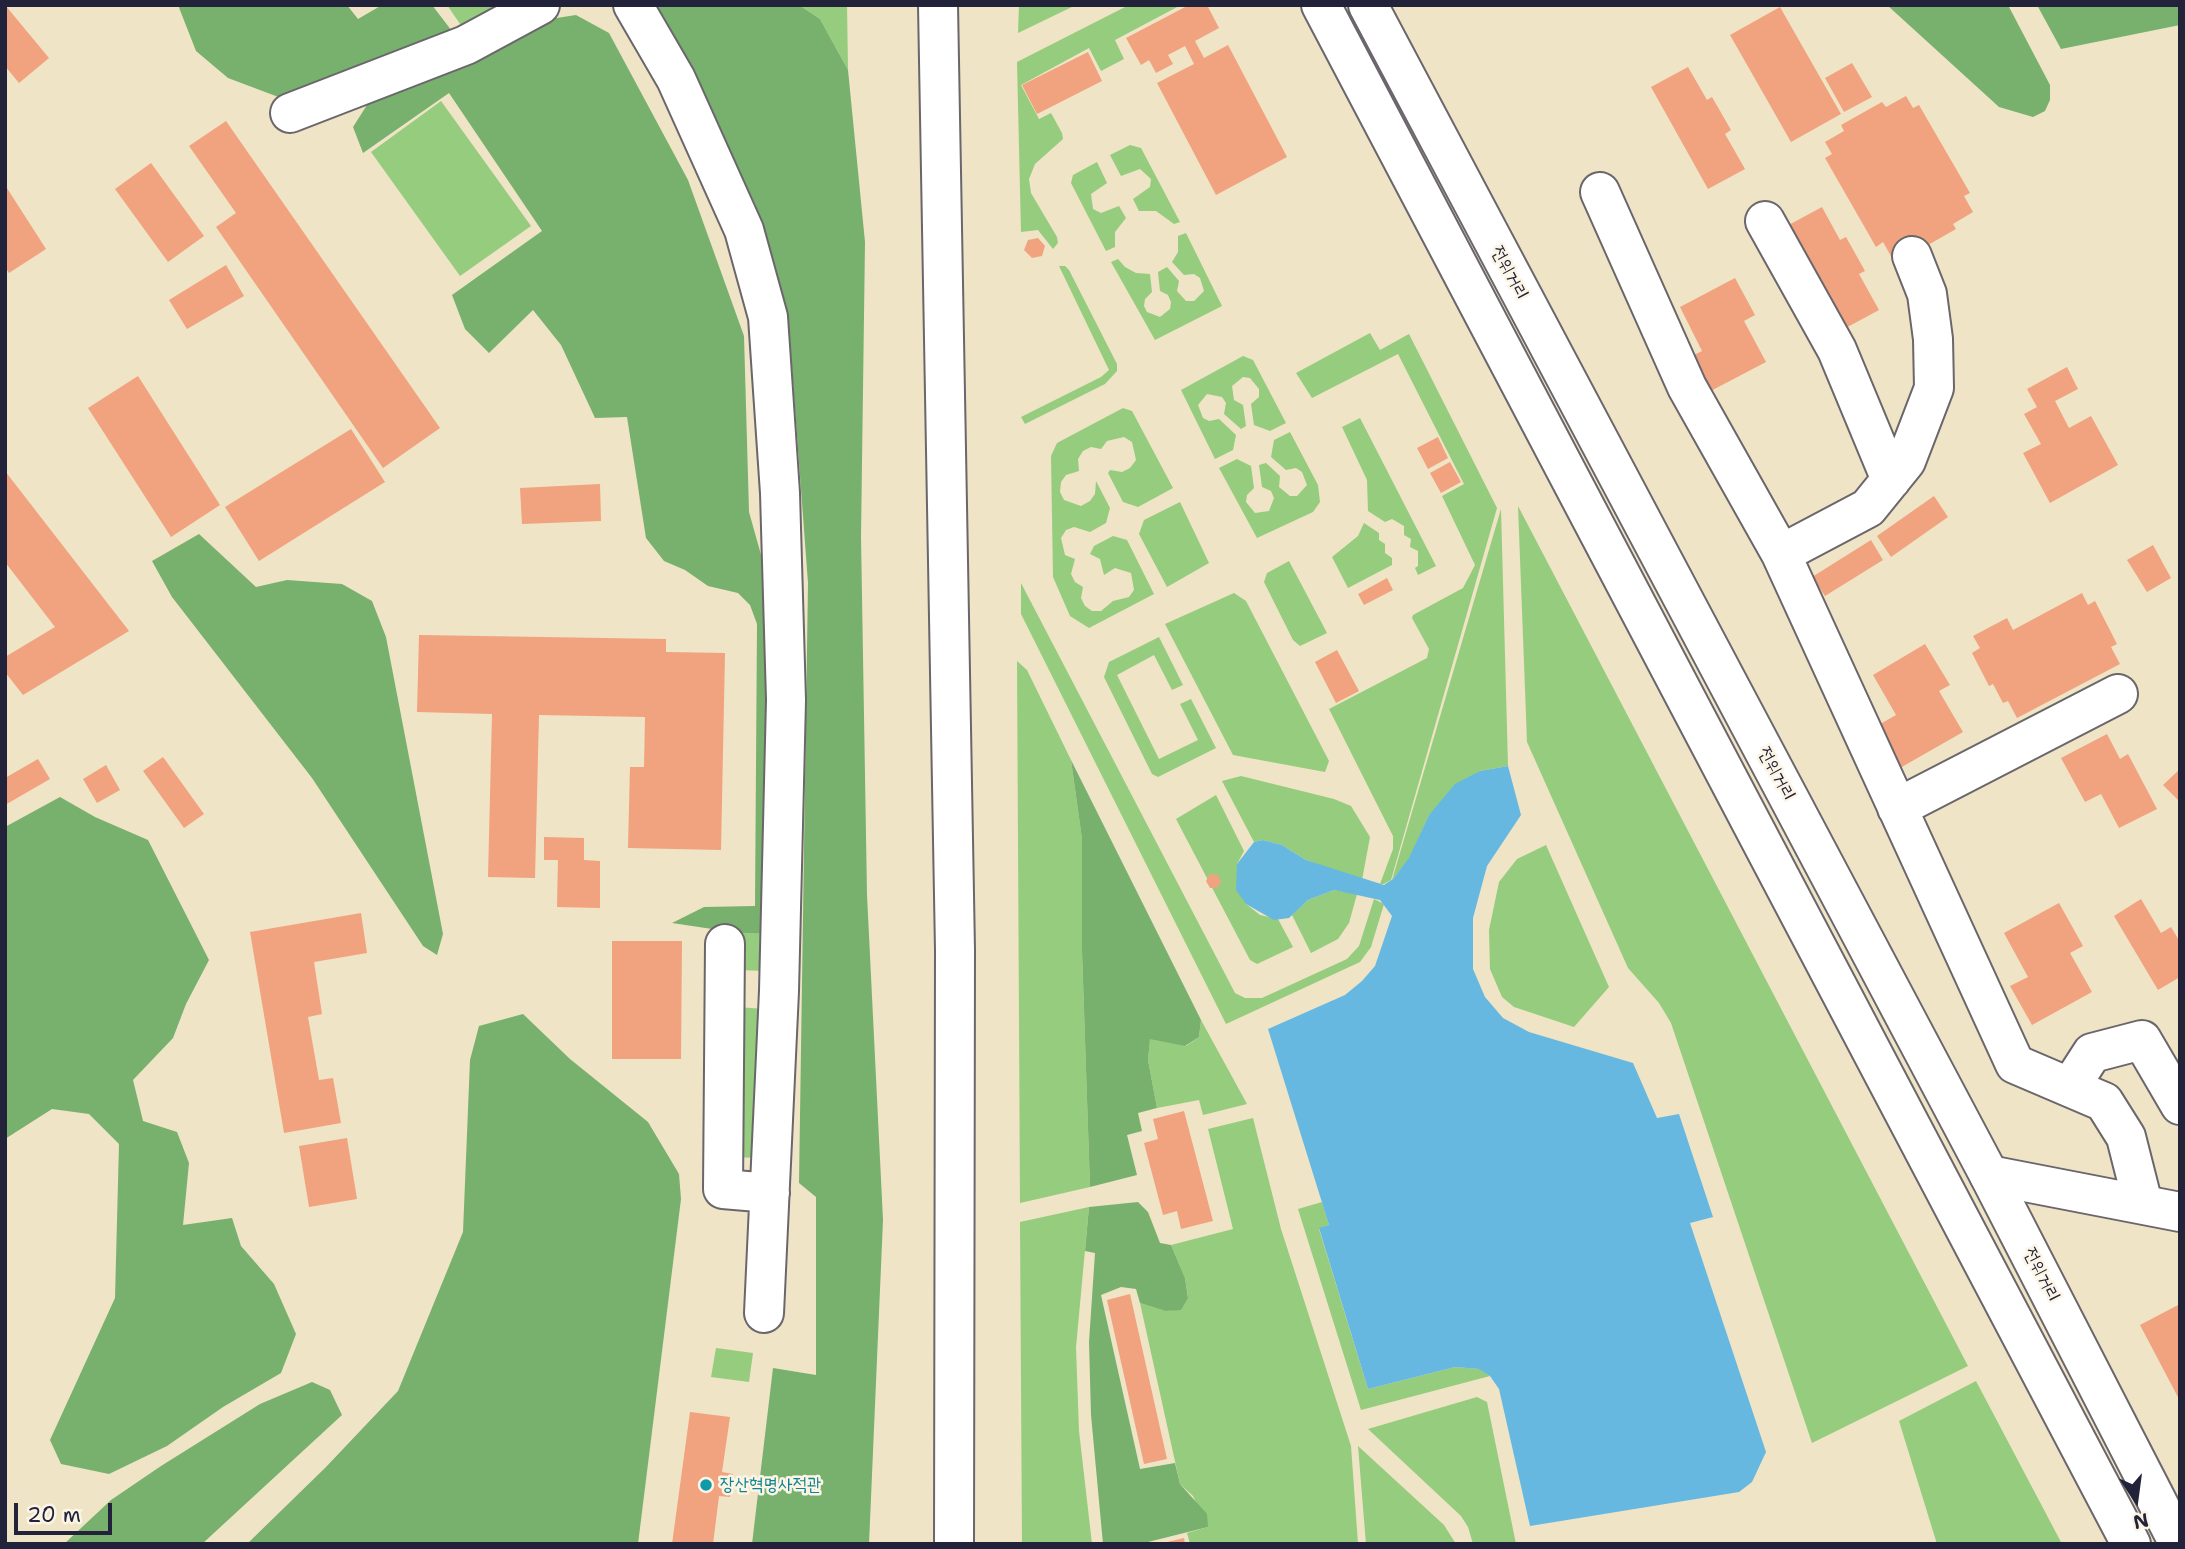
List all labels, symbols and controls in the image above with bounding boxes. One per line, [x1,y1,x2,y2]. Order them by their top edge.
street label: 전위거리 [1486,242,1532,304]
street label: 전위거리 [1753,743,1799,805]
street label: 전위거리 [2018,1244,2064,1306]
north arrow [2101,1465,2171,1535]
place label: 장산혁명사적관 [720,1474,821,1496]
marker: 장산혁명사적관 [698,1477,714,1493]
scale bar [18,1490,116,1534]
text: 20 m [27,1501,81,1529]
text: N [2131,1507,2151,1535]

